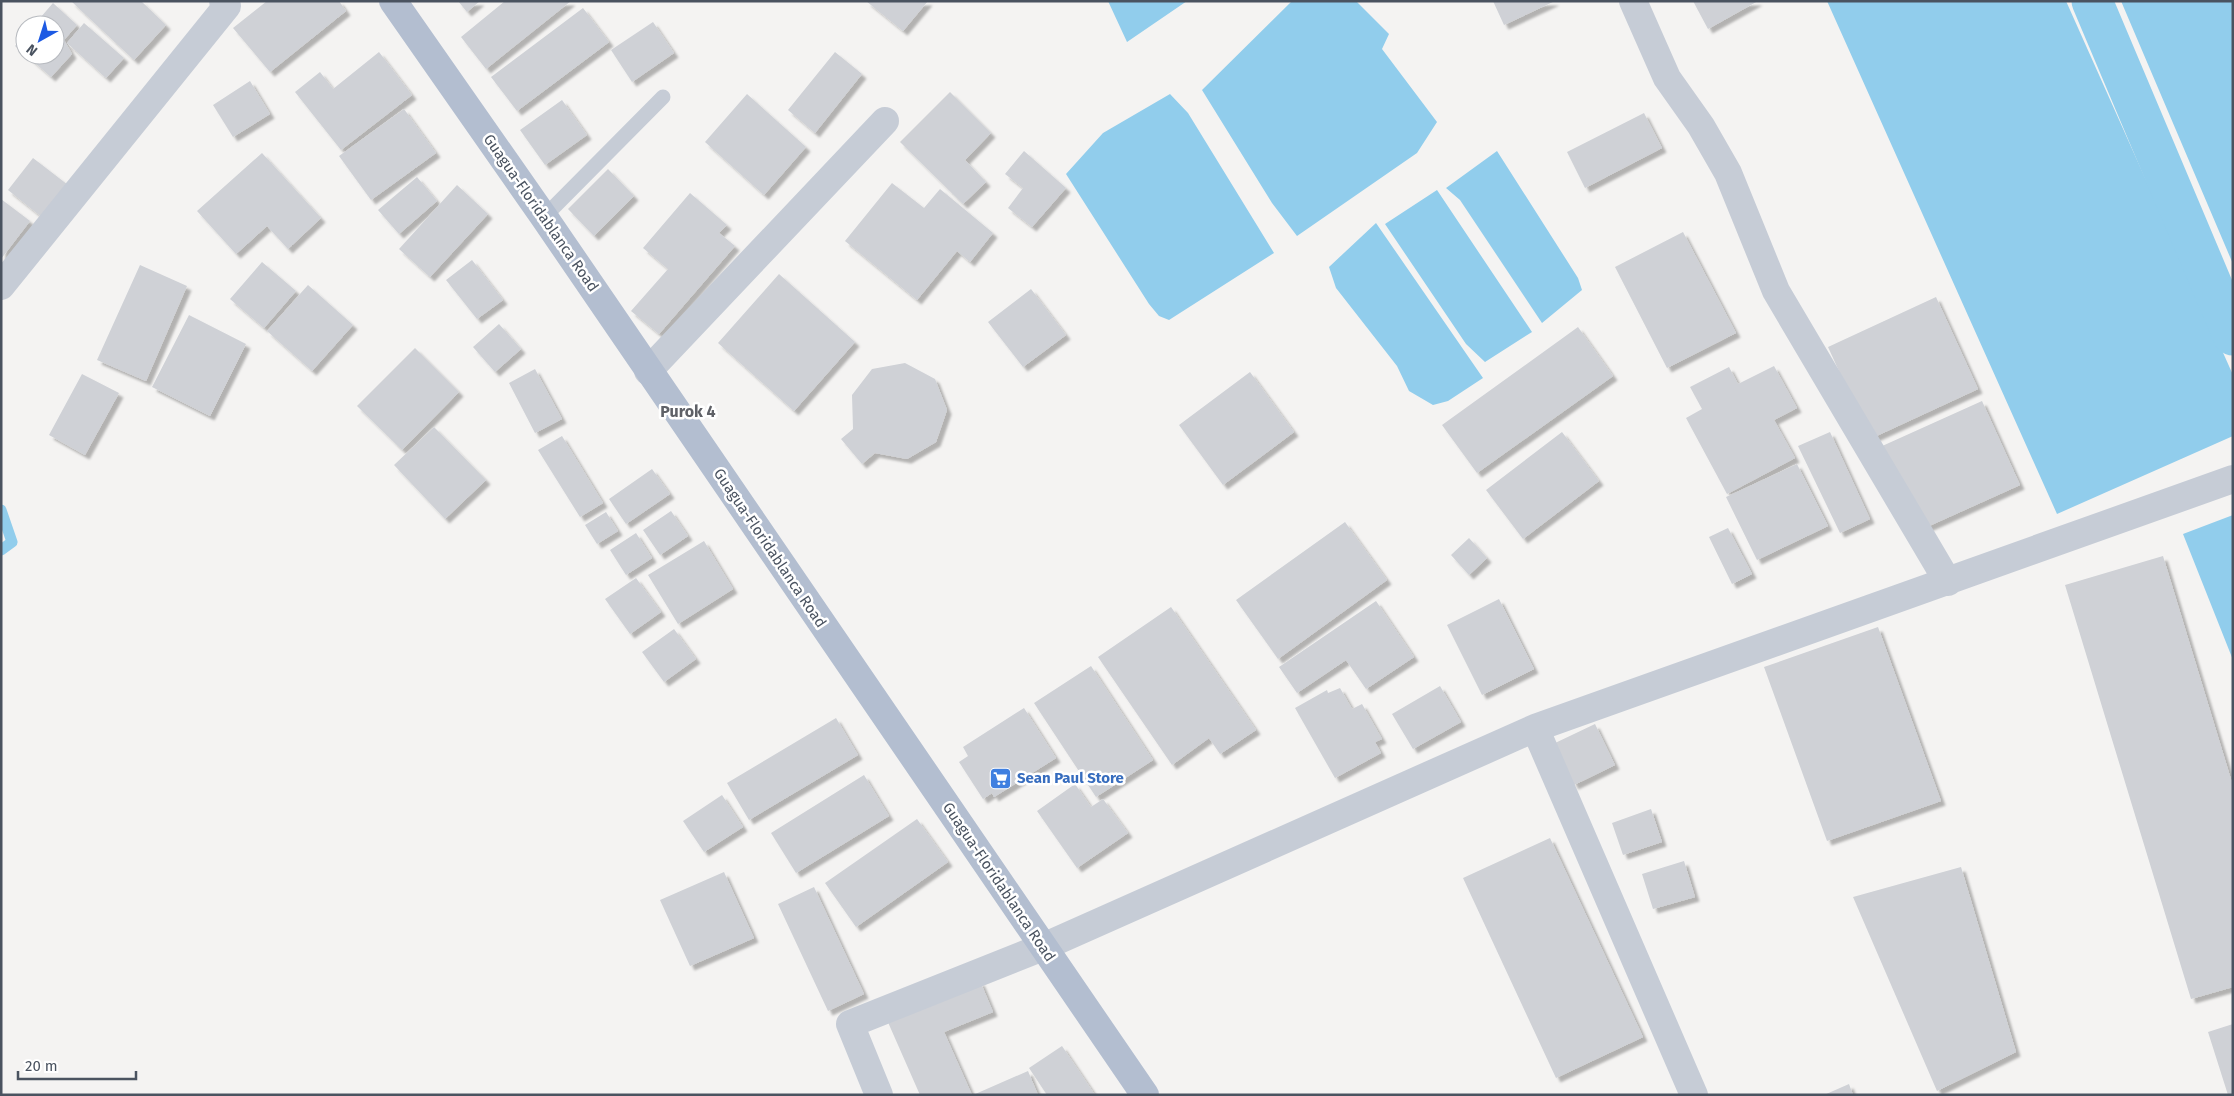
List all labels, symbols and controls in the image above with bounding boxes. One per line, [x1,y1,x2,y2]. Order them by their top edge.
north arrow [15,15,65,65]
text: N [23,40,41,59]
street label: Guagua-Floridablanca Road [480,131,602,295]
district label: Purok 4 [660,402,716,421]
street label: Guagua-Floridablanca Road [710,465,830,631]
supermarket icon: Sean Paul Store [989,766,1013,790]
place label: Sean Paul Store [1017,769,1124,787]
street label: Guagua-Floridablanca Road [939,799,1059,965]
scale bar [18,1048,135,1080]
text: 20 m [25,1057,58,1075]

